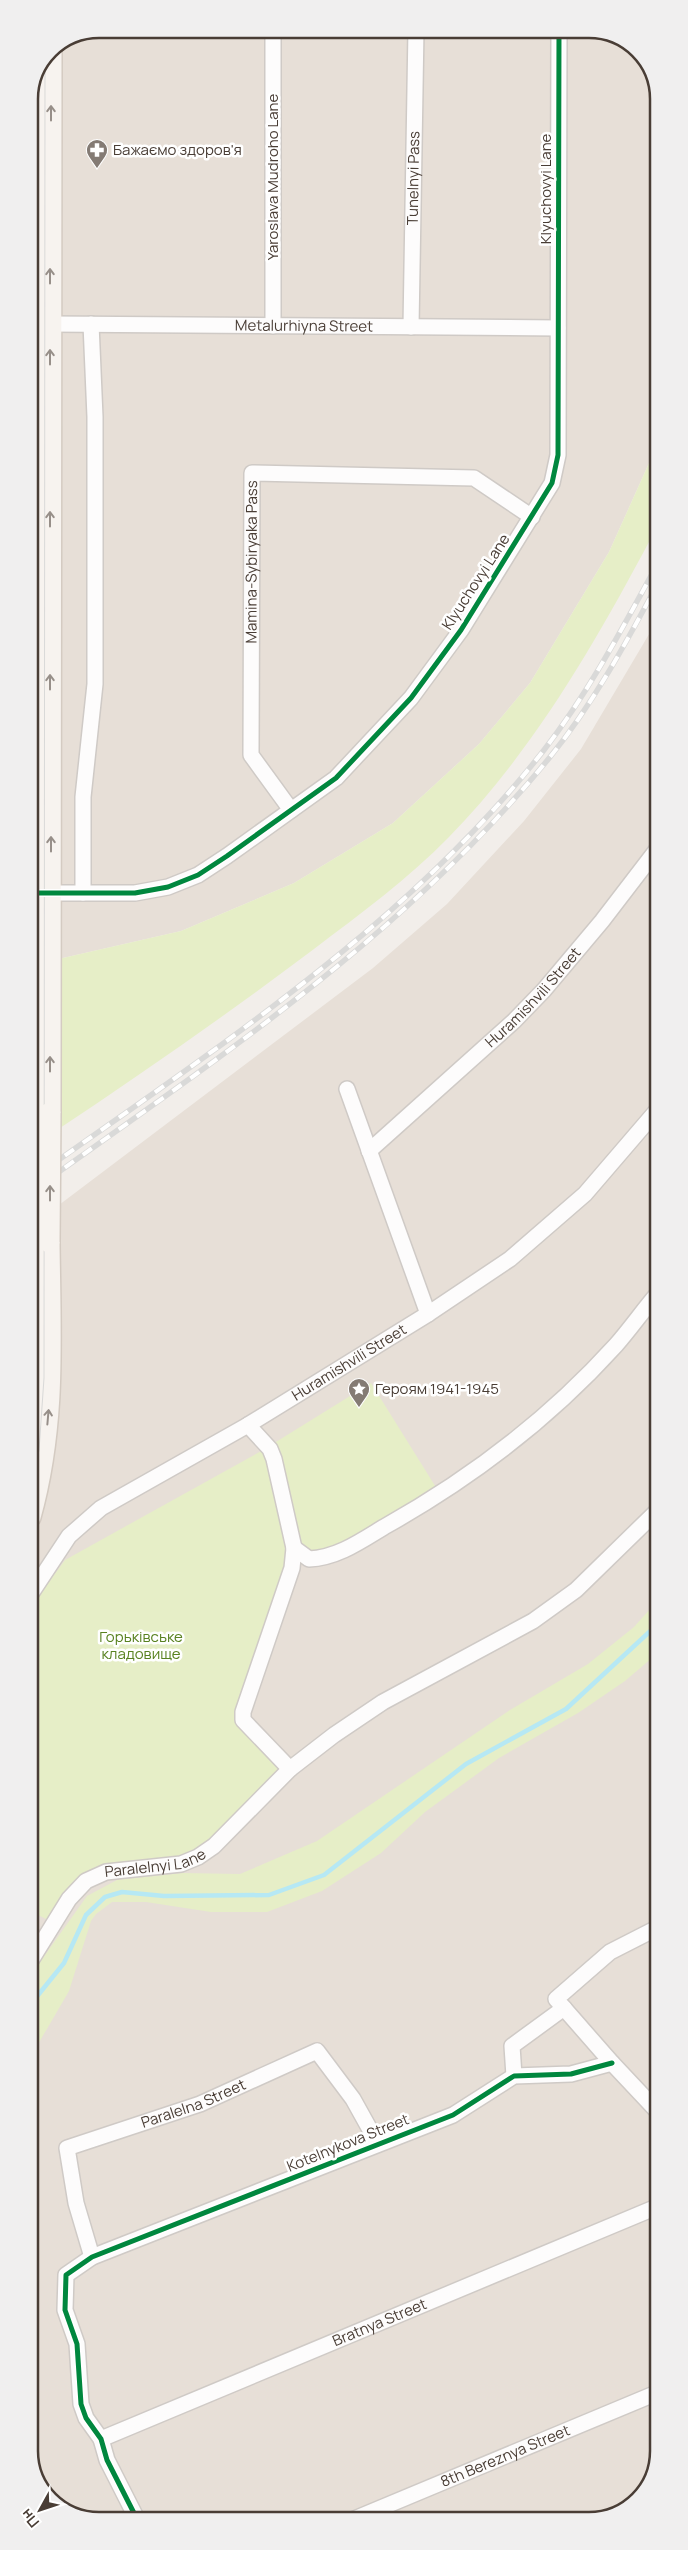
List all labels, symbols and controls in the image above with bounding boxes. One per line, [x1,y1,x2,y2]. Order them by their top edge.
street label: Yaroslava Mudroho Lane [262,94,283,260]
one-way arrow [46,105,56,122]
street label: Tunelnyi Pass [402,131,424,225]
street label: Klyuchovyi Lane [535,133,556,244]
pharmacy icon: Бажаємо здоров'я [85,138,109,169]
place label: Бажаємо здоров'я [113,139,242,160]
one-way arrow [45,268,55,284]
street label: Metalurhiyna Street [235,314,373,337]
one-way arrow [45,349,55,366]
street label: Mamina-Sybiryaka Pass [240,480,262,644]
one-way arrow [45,512,55,528]
street label: Klyuchovyi Lane [437,529,515,634]
one-way arrow [45,674,55,690]
one-way arrow [46,837,56,853]
street label: Huramishvili Street [480,943,586,1052]
one-way arrow [45,1057,55,1073]
one-way arrow [45,1186,55,1202]
street label: Huramishvili Street [288,1319,410,1405]
place icon: Героям 1941-1945 [347,1377,371,1408]
place label: Героям 1941-1945 [375,1378,499,1399]
one-way arrow [44,1410,53,1426]
park label: Горьківське кладовище [99,1626,183,1664]
street label: Paralelnyi Lane [104,1843,210,1882]
street label: Paralelna Street [138,2074,249,2133]
street label: Kotelnykova Street [284,2108,412,2177]
street label: Bratnya Street [329,2293,430,2351]
street label: 8th Bereznya Street [437,2419,573,2492]
north arrow [15,2485,65,2535]
text: Пн [16,2505,43,2532]

